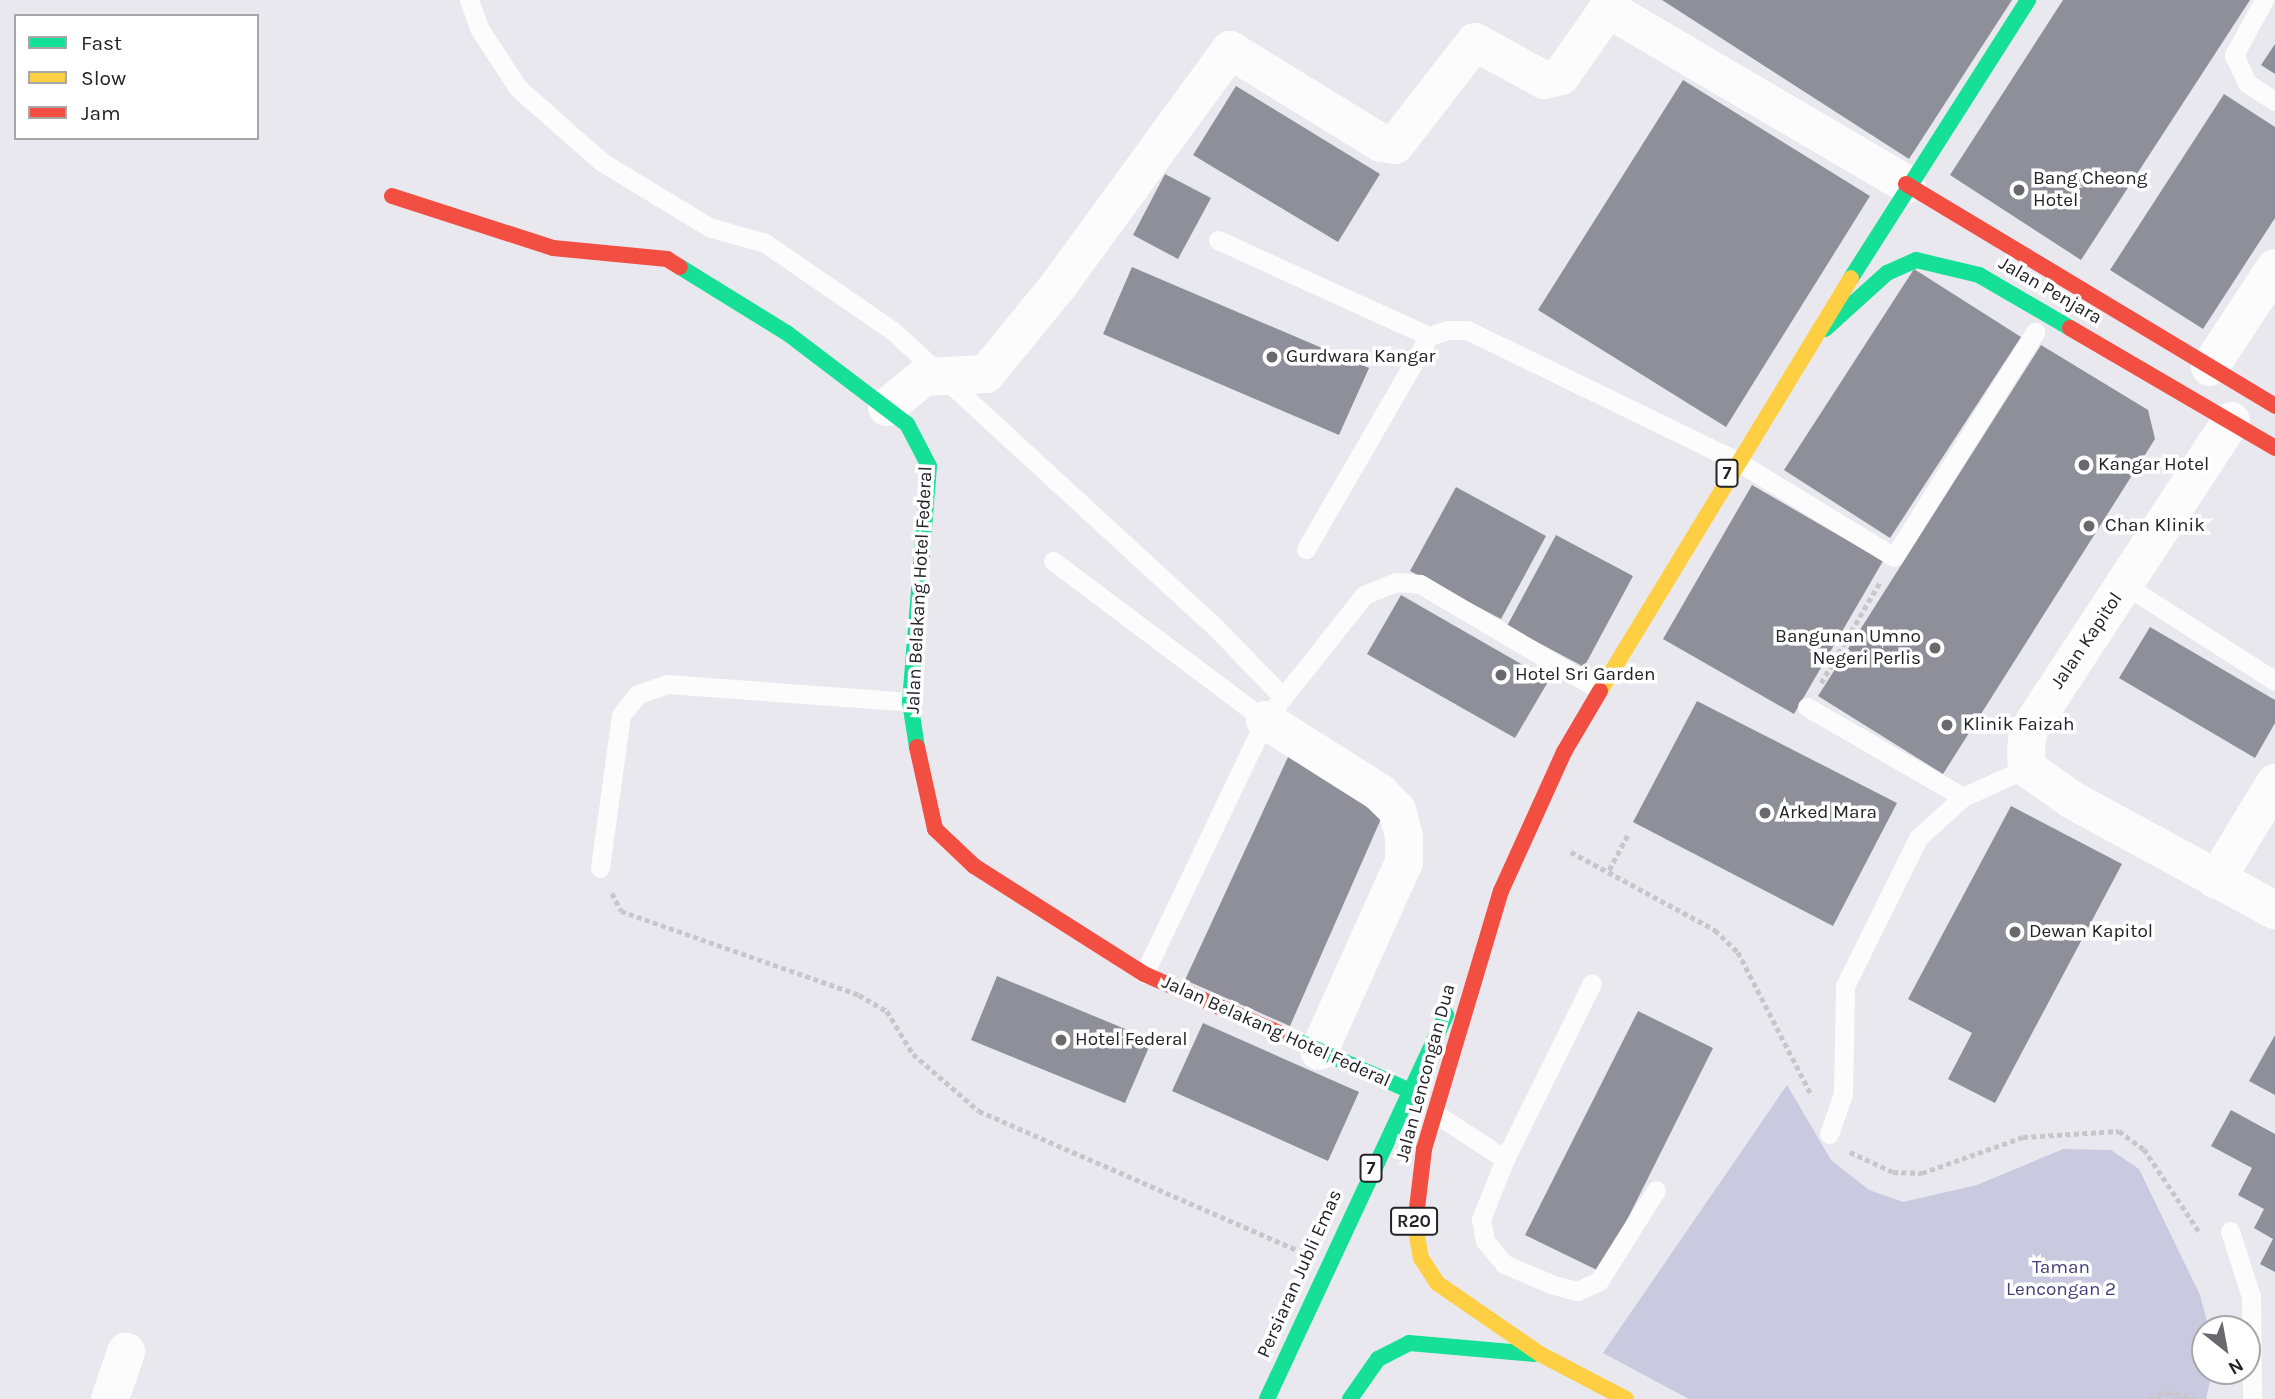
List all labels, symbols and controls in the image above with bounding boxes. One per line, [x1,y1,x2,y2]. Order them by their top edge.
legend [14,14,259,140]
text: Fast [81,31,122,55]
text: Slow [81,66,126,90]
text: Jam [81,101,121,125]
place label: Bang Cheong Hotel [2033,168,2147,212]
marker: Bang Cheong Hotel [2011,182,2027,198]
street label: Jalan Penjara [1994,252,2106,330]
place label: Gurdwara Kangar [1286,346,1435,368]
marker: Gurdwara Kangar [1264,349,1280,365]
place label: Kangar Hotel [2098,454,2209,476]
marker: Kangar Hotel [2076,457,2092,473]
road number: 7 [1715,458,1739,488]
street label: Jalan Belakang Hotel Federal [902,466,938,714]
place label: Chan Klinik [2105,515,2205,537]
marker: Chan Klinik [2079,516,2099,536]
street label: Jalan Kapitol [2046,588,2128,694]
place label: Bangunan Umno Negeri Perlis [1775,626,1921,670]
marker: Bangunan Umno Negeri Perlis [1927,640,1943,656]
place label: Hotel Sri Garden [1515,664,1655,686]
marker: Hotel Sri Garden [1493,667,1509,683]
place label: Klinik Faizah [1963,714,2074,736]
marker: Klinik Faizah [1937,715,1957,735]
place label: Arked Mara [1779,802,1877,824]
marker: Arked Mara [1757,805,1773,821]
place label: Dewan Kapitol [2029,921,2153,943]
marker: Dewan Kapitol [2007,924,2023,940]
street label: Jalan Belakang Hotel Federal [1158,971,1394,1093]
street label: Jalan Lencongan Dua [1391,982,1461,1164]
place label: Hotel Federal [1075,1029,1188,1051]
marker: Hotel Federal [1053,1032,1069,1048]
road number: 7 [1359,1154,1383,1182]
street label: Persiaran Jubli Emas [1253,1187,1347,1361]
road number: R20 [1390,1206,1438,1236]
park label: Taman Lencongan 2 [2006,1257,2116,1301]
north arrow [2191,1315,2261,1385]
text: N [2224,1353,2247,1379]

